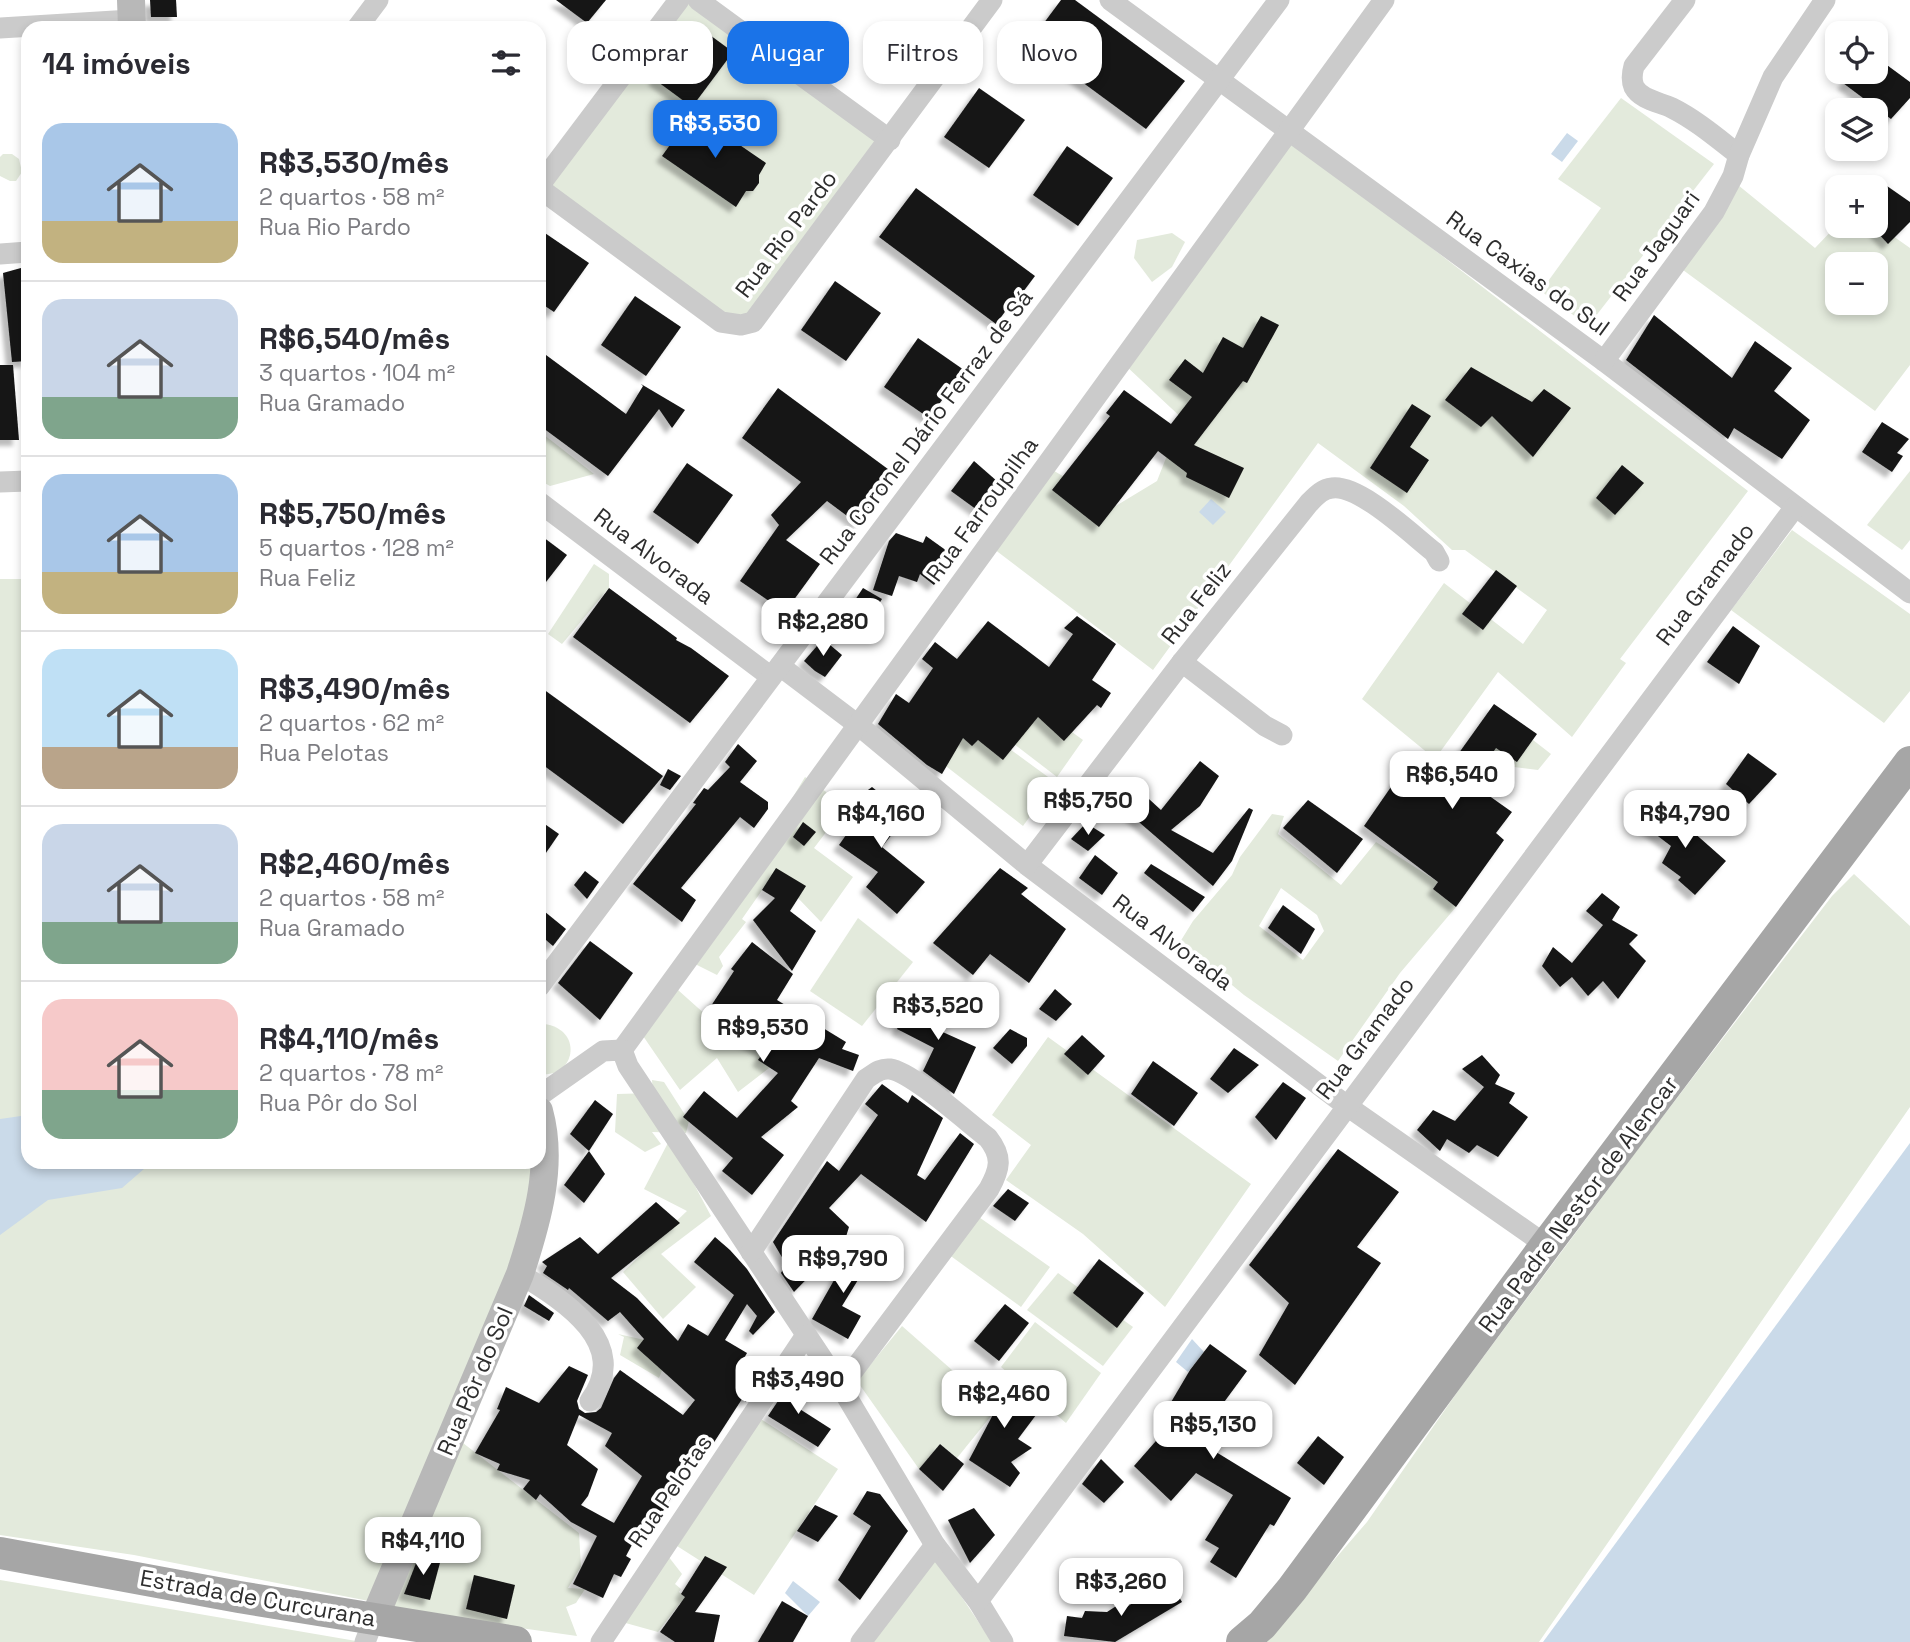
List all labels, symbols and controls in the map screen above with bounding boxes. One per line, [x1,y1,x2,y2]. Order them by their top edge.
chip: Comprar [567,21,713,84]
chip: Alugar [727,21,849,84]
chip: Filtros [863,21,983,84]
chip: Novo [997,21,1102,84]
map controls [1825,21,1888,315]
button: locate [1825,21,1888,84]
text: 14 imóveis [42,44,191,83]
icon: filters [487,44,525,82]
button: layers [1825,98,1888,161]
pin: R$3,530 [650,100,780,160]
text: R$3,530 [669,108,761,138]
text: R$3,530/mês [259,143,449,182]
icon: home [98,151,182,235]
street label: Rua Rio Pardo [728,164,844,304]
button: + [1825,175,1888,238]
text: 2 quartos · 58 m² [259,182,444,212]
street label: Rua Jaguari [1606,185,1706,307]
street label: Rua Caxias do Sul [1440,204,1616,342]
text: Rua Rio Pardo [259,212,411,242]
button: − [1825,252,1888,315]
street label: Rua Coronel Dário Ferraz de Sá [813,283,1039,571]
text: R$6,540/mês [259,319,450,358]
icon: home [98,327,182,411]
text: 3 quartos · 104 m² [259,358,455,388]
text: Rua Gramado [259,388,405,418]
street label: Rua Farroupilha [919,431,1045,587]
text: R$5,750/mês [259,494,446,533]
street label: Rua Alvorada [588,501,720,611]
icon: home [98,502,182,586]
street label: Rua Gramado [1649,517,1761,651]
text: 5 quartos · 128 m² [259,533,454,563]
street label: Rua Feliz [1154,556,1238,650]
text: Rua Feliz [259,563,356,593]
pin: R$2,280 [758,598,888,658]
text: R$2,280 [777,606,869,636]
text: R$3,490/mês [259,669,451,708]
icon: home [98,677,182,761]
text: 2 quartos · 62 m² [259,708,444,738]
text: Rua Pelotas [259,738,389,768]
pin: R$6,540 [1387,752,1517,811]
text: R$6,540 [1406,759,1498,789]
pin: R$5,750 [1023,778,1153,837]
text: R$5,750 [1043,785,1133,815]
pin: R$4,160 [816,790,946,850]
pin: R$4,790 [1620,790,1750,850]
text: R$4,160 [837,798,925,828]
text: R$4,790 [1640,798,1730,828]
text: R$2,460/mês [259,844,450,883]
icon: home [98,852,182,936]
text: 2 quartos · 58 m² [259,883,444,913]
street label: Rua Alvorada [1107,887,1239,997]
text: Rua Gramado [259,913,405,943]
street label: Rua Gramado [1309,971,1421,1105]
pin: R$3,520 [873,982,1003,1042]
text: R$3,520 [892,990,984,1020]
pin: R$9,530 [698,1004,828,1064]
text: R$9,530 [717,1012,809,1042]
text: R$4,110/mês [259,1019,439,1058]
icon: home [98,1027,182,1111]
text: 2 quartos · 78 m² [259,1058,444,1088]
street label: Rua Padre Nestor de Alencar [1472,1070,1684,1338]
text: Rua Pôr do Sol [259,1088,418,1118]
pin: R$9,790 [778,1236,908,1295]
text: R$9,790 [798,1243,888,1273]
street label: Rua Pôr do Sol [430,1302,520,1460]
pin: R$3,490 [733,1356,863,1416]
text: R$3,490 [752,1364,844,1394]
pin: R$2,460 [939,1370,1069,1430]
text: R$2,460 [958,1378,1050,1408]
pin: R$5,130 [1148,1402,1278,1461]
text: R$5,130 [1169,1409,1257,1439]
street label: Rua Pelotas [621,1429,719,1553]
pin: R$4,110 [358,1518,488,1577]
text: R$4,110 [381,1525,465,1555]
pin: R$3,260 [1056,1558,1186,1618]
street label: Estrada de Curcurana [138,1563,378,1633]
text: R$3,260 [1075,1566,1167,1596]

